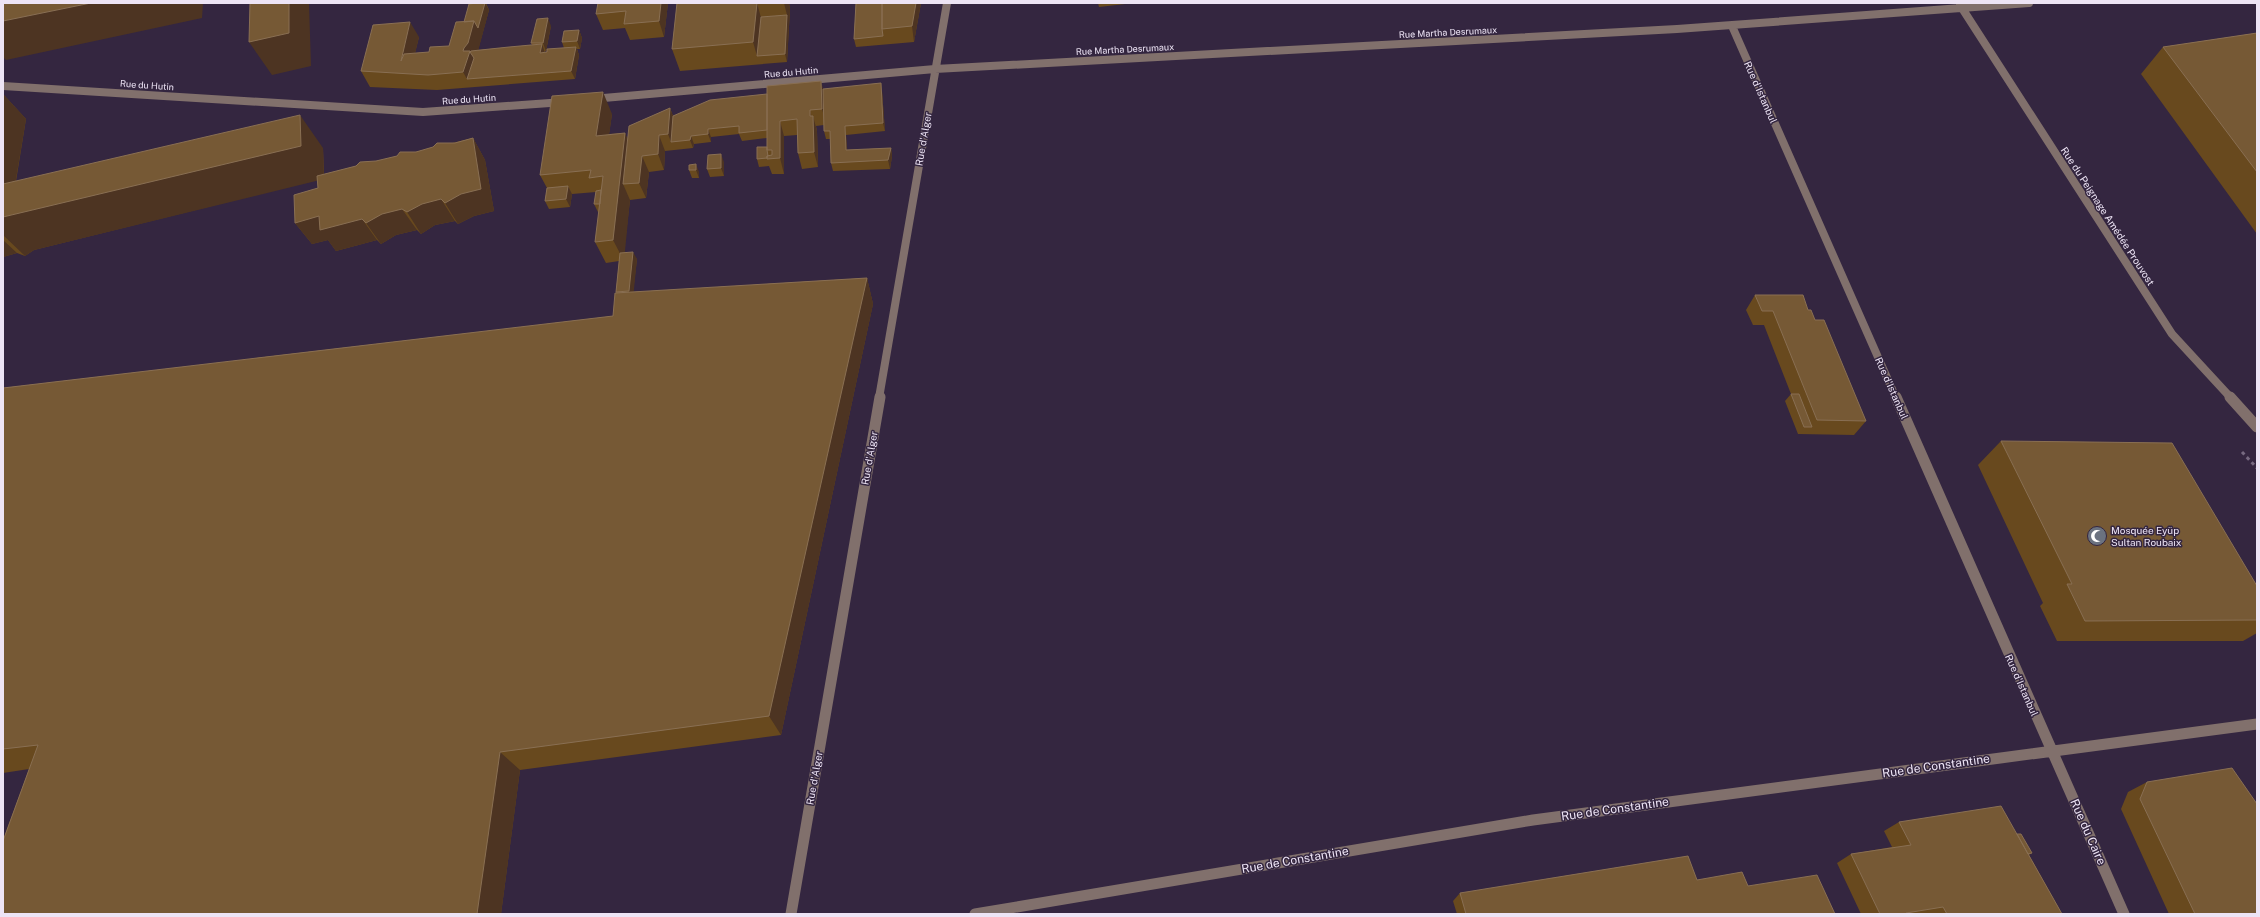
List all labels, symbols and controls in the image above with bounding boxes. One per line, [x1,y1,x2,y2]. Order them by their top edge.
street label: Rue Martha Desrumaux [1399,24,1497,40]
street label: Rue Martha Desrumaux [1076,41,1174,57]
street label: Rue d'Istanbul [1742,59,1780,125]
street label: Rue du Hutin [764,64,818,80]
street label: Rue du Hutin [120,78,174,92]
street label: Rue du Hutin [442,92,496,106]
street label: Rue d'Alger [912,111,934,167]
street label: Rue du Peignage Amédée Prouvost [2059,145,2157,288]
street label: Rue d'Istanbul [1873,355,1911,421]
street label: Rue d'Alger [858,430,880,486]
place label: Mosquée Eyüp Sultan Roubaix [2111,524,2182,548]
mosque icon: Mosquée Eyüp Sultan Roubaix [2086,525,2108,547]
street label: Rue d'Istanbul [2003,652,2041,718]
street label: Rue d'Alger [803,750,825,806]
street label: Rue de Constantine [1881,751,1991,780]
street label: Rue de Constantine [1560,794,1670,823]
street label: Rue du Caire [2067,797,2109,867]
street label: Rue de Constantine [1240,844,1350,876]

